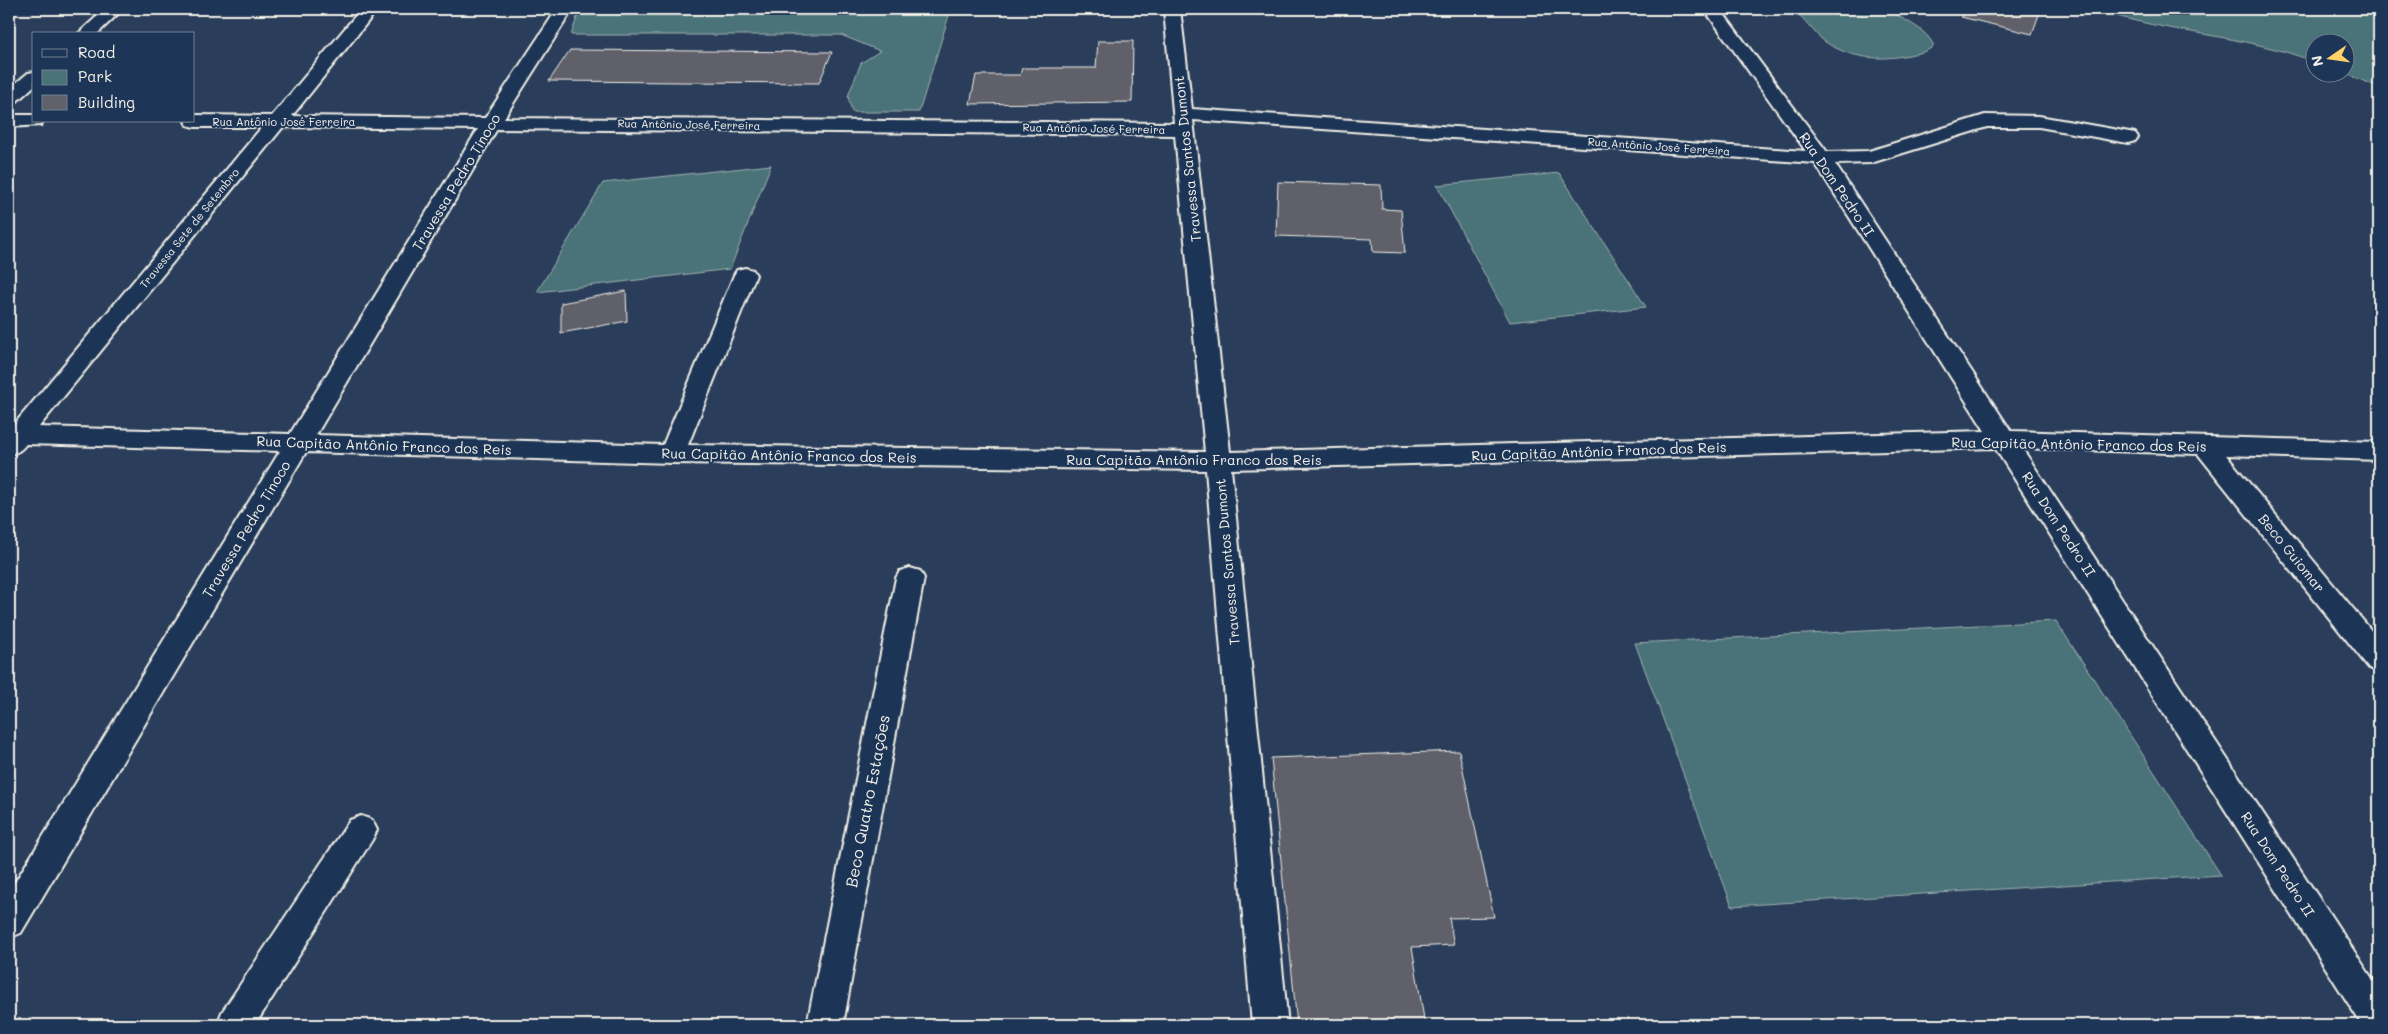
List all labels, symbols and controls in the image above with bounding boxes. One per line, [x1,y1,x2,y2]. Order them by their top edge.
legend [32,32,195,122]
north arrow [2306,32,2356,82]
text: Road [78,42,115,62]
text: N [2306,54,2327,68]
text: Park [78,66,112,86]
street label: Travessa Santos Dumont [1169,75,1205,243]
text: Building [78,92,135,112]
street label: Travessa Pedro Tinoco [407,110,505,254]
street label: Rua Antônio José Ferreira [213,114,356,129]
street label: Rua Antônio José Ferreira [617,115,761,133]
street label: Rua Antônio José Ferreira [1022,119,1166,137]
street label: Rua Dom Pedro II [1795,128,1879,240]
street label: Rua Antônio José Ferreira [1587,134,1731,158]
street label: Travessa Sete de Setembro [136,165,242,291]
street label: Rua Capitão Antônio Franco dos Reis [256,431,512,459]
street label: Rua Capitão Antônio Franco dos Reis [1951,432,2207,456]
street label: Rua Capitão Antônio Franco dos Reis [1471,437,1727,465]
street label: Rua Capitão Antônio Franco dos Reis [661,443,917,467]
street label: Rua Capitão Antônio Franco dos Reis [1066,450,1322,469]
street label: Travessa Pedro Tinoco [197,457,295,601]
street label: Rua Dom Pedro II [2018,468,2100,580]
street label: Travessa Santos Dumont [1210,478,1244,646]
street label: Beco Guiomar [2254,510,2330,596]
street label: Beco Quatro Estações [840,713,894,889]
street label: Rua Dom Pedro II [2237,808,2319,920]

